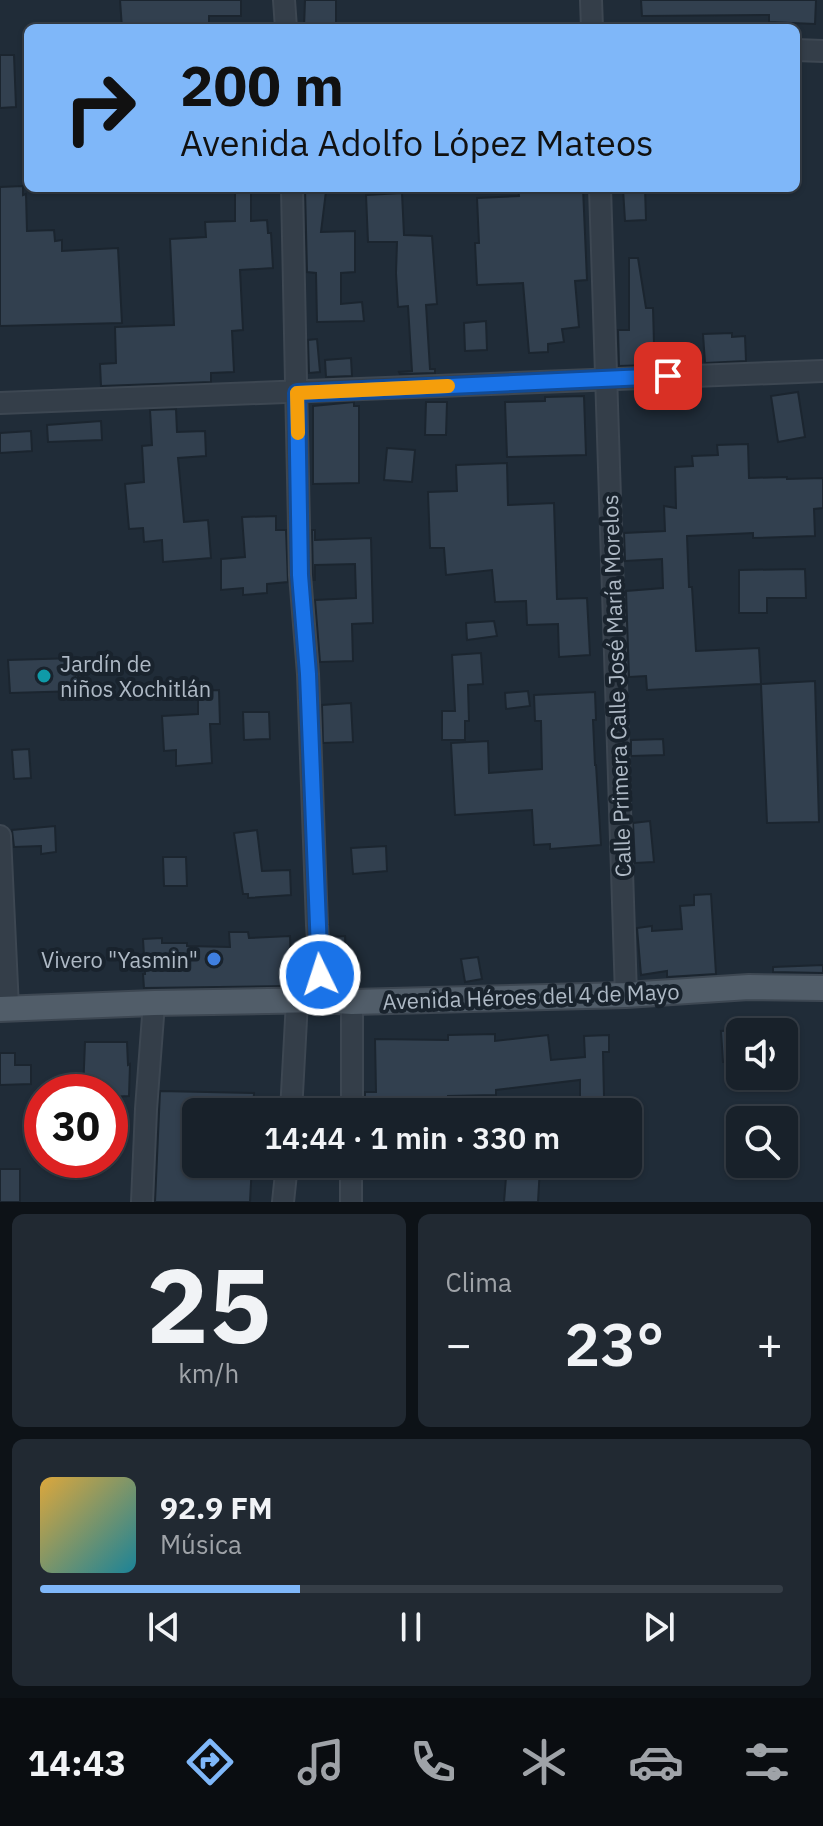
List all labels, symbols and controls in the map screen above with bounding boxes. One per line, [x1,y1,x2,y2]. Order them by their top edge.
text: 200 m [180,49,344,121]
icon: right [48,56,152,160]
text: Avenida Adolfo López Mateos [180,119,654,166]
pin [634,342,702,410]
icon: arrive [646,354,690,398]
street label: Calle Primera Calle José María Morelos [595,494,637,878]
place label: Jardín de niños Xochitlán [60,649,211,703]
marker: Jardín de niños Xochitlán [35,667,53,685]
position arrow [278,933,362,1017]
place label: Vivero "Yasmin" [41,945,198,974]
marker: Vivero "Yasmin" [205,950,223,968]
street label: Avenida Héroes del 4 de Mayo [382,976,680,1016]
map controls [726,1018,798,1178]
button: sound [726,1018,798,1090]
speed limit sign: 30 [24,1074,128,1178]
button: search [726,1106,798,1178]
text: 14:44 · 1 min · 330 m [264,1118,560,1157]
text: 25 [146,1236,271,1372]
text: Clima [446,1265,512,1299]
text: 23° [564,1304,664,1383]
text: − [446,1315,472,1372]
text: + [757,1315,783,1372]
text: km/h [178,1356,239,1390]
text: 92.9 FM [160,1488,273,1527]
text: Música [160,1527,242,1561]
icon: previous [142,1605,186,1649]
icon: pause [389,1605,433,1649]
icon: next [637,1605,681,1649]
icon: directions [182,1734,238,1790]
icon: music [293,1734,349,1790]
icon: phone [405,1734,461,1790]
icon: climate [516,1734,572,1790]
icon: car [628,1734,684,1790]
icon: filters [739,1734,795,1790]
text: 14:43 [28,1739,126,1786]

